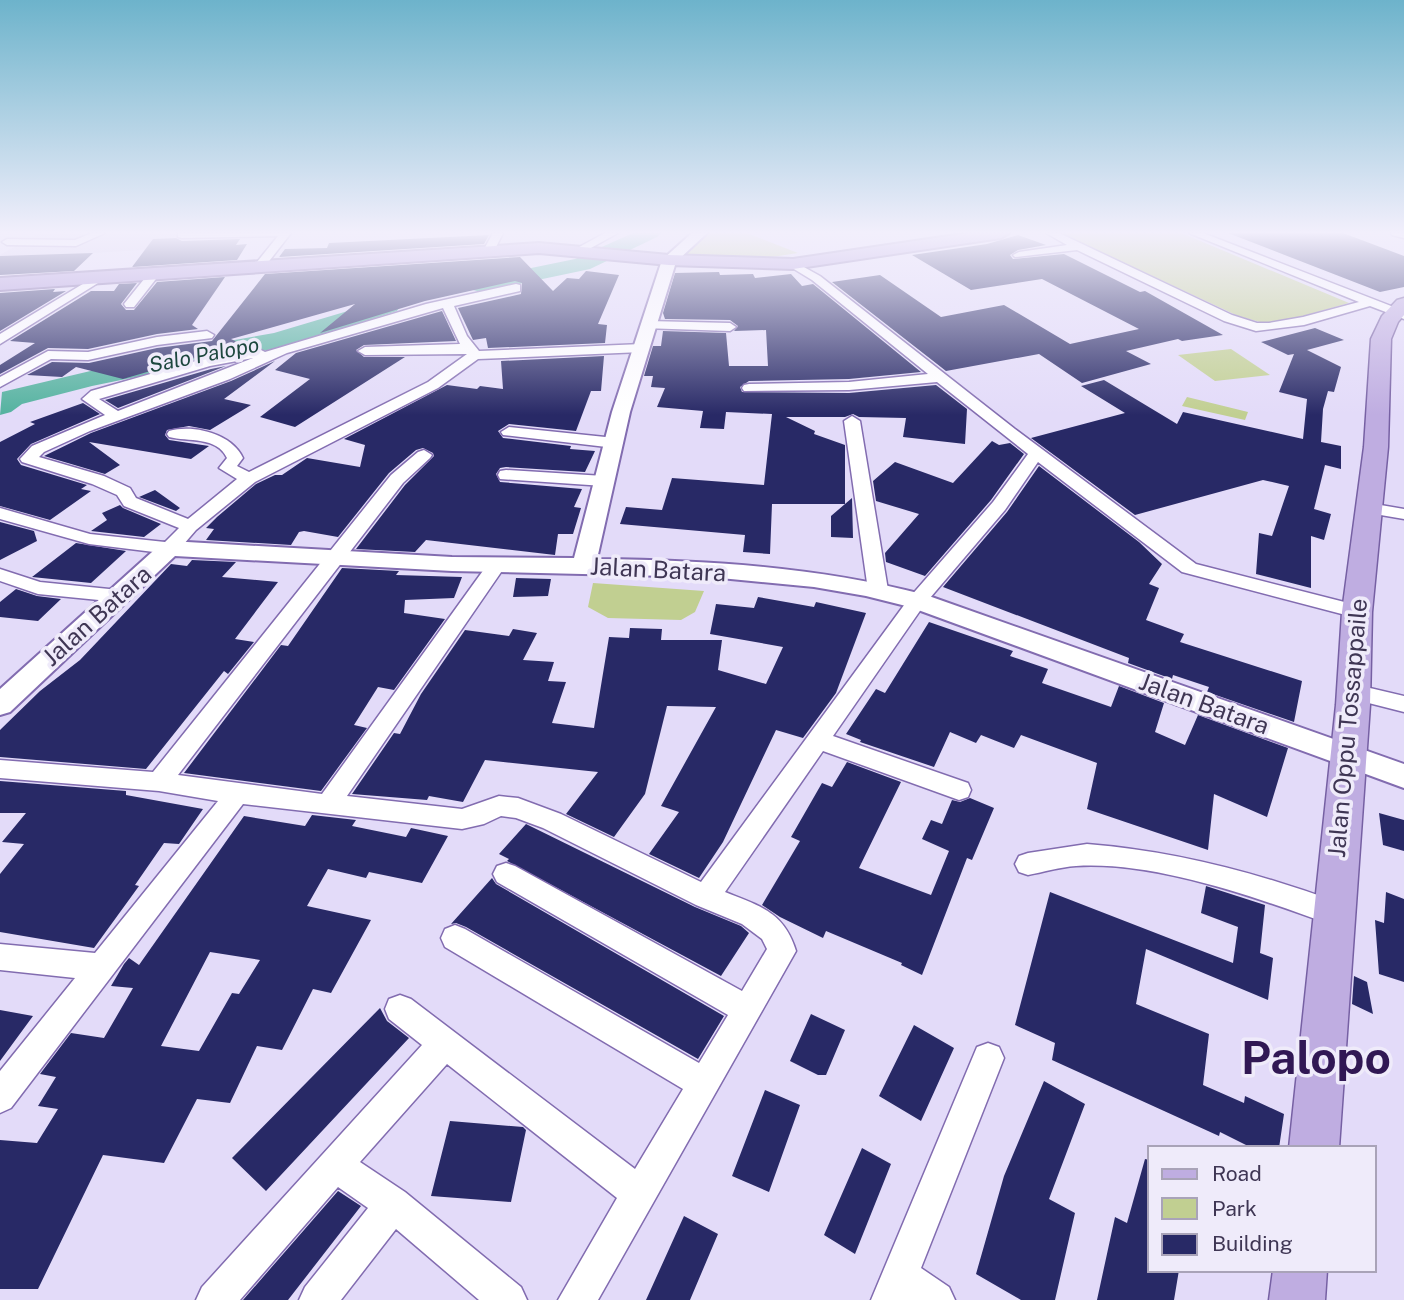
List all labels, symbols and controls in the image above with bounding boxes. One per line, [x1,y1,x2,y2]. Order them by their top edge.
water label: Salo Palopo [147,332,261,377]
street label: Jalan Batara [589,551,727,587]
street label: Jalan Batara [36,559,156,671]
street label: Jalan Oppu Tossappaile [1322,597,1372,859]
street label: Jalan Batara [1136,667,1273,740]
district label: Palopo [1241,1030,1391,1084]
legend [1148,1146,1376,1272]
text: Road [1212,1161,1262,1186]
text: Park [1212,1196,1257,1221]
text: Building [1212,1231,1293,1256]

